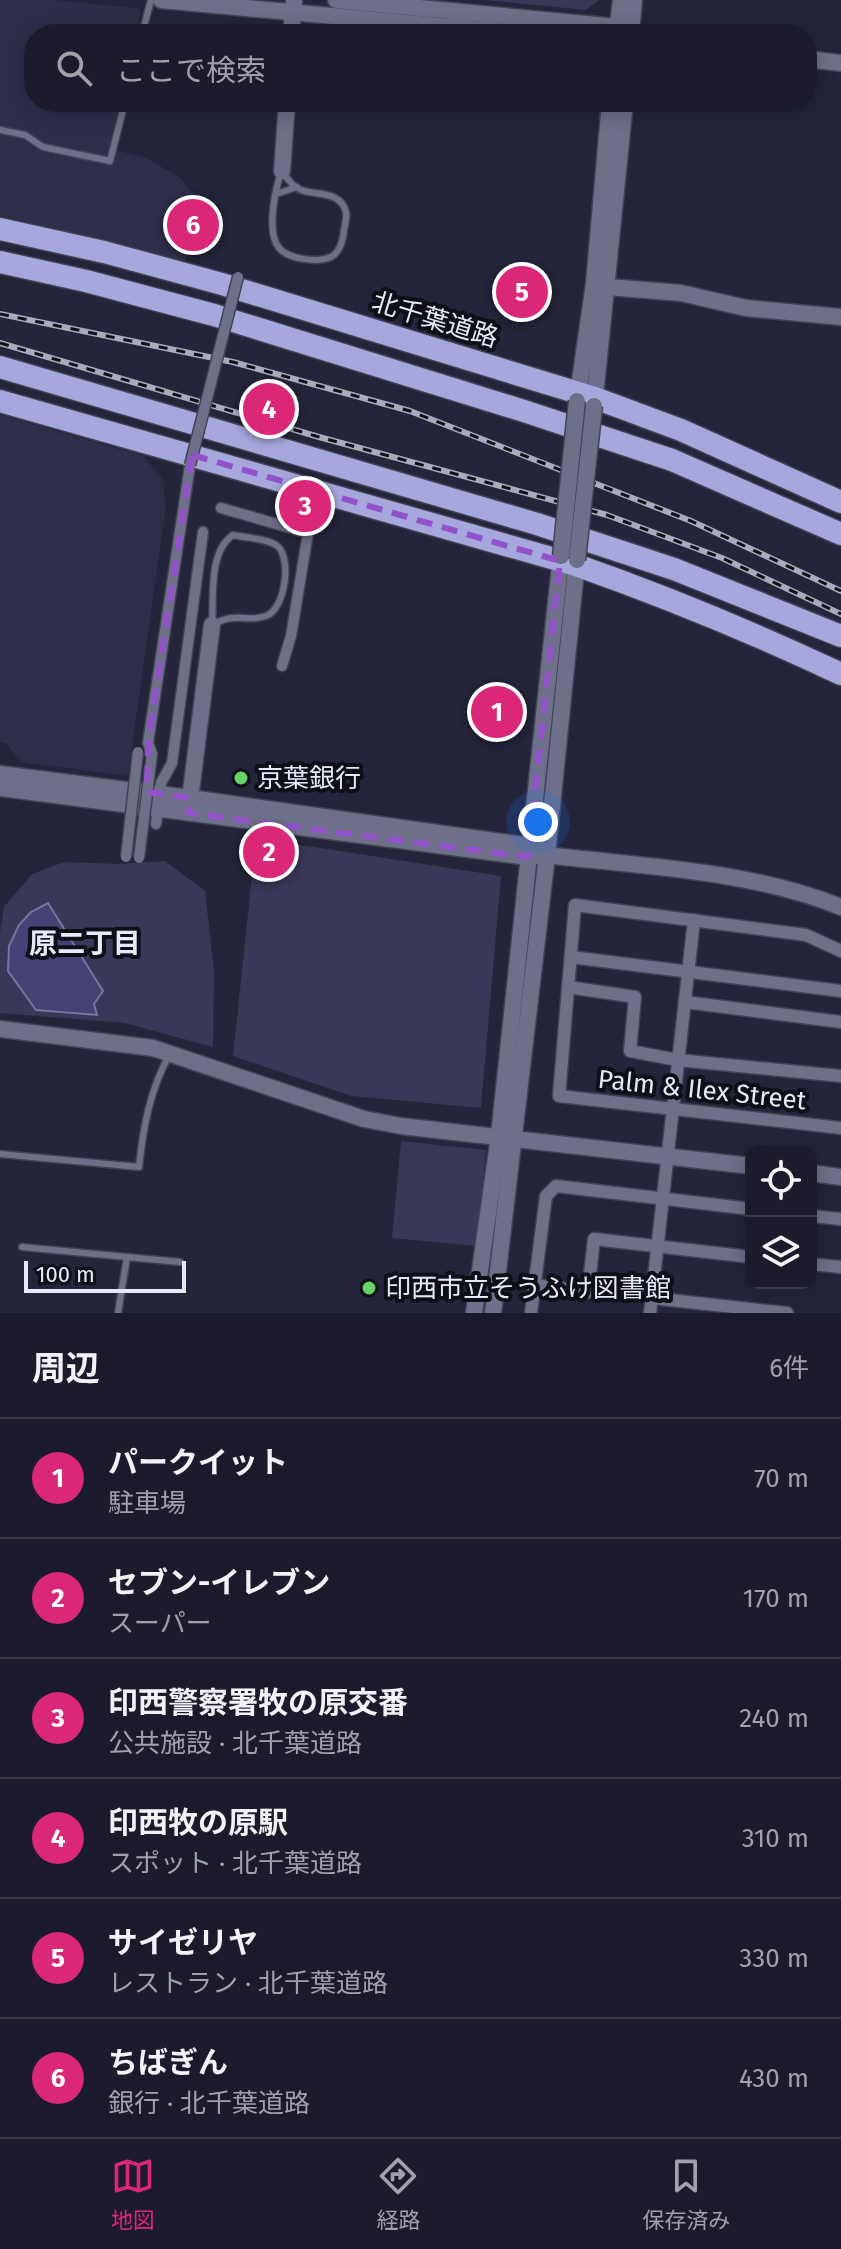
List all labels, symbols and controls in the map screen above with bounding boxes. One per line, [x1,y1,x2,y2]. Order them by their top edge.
search box [24,24,817,112]
icon: search [52,46,96,90]
text: ここで検索 [116,53,266,89]
pin: 6 [167,195,219,255]
pin: 5 [496,262,548,322]
street label: 北千葉道路 [368,286,502,354]
pin: 4 [243,379,295,439]
pin: 3 [279,476,331,536]
pin: 1 [471,682,523,742]
place label: 京葉銀行 [257,763,361,794]
marker: 京葉銀行 [232,769,250,787]
your location [518,802,558,842]
pin: 2 [243,822,295,882]
district label: 原二丁目 [29,927,141,960]
street label: Palm & Ilex Street [596,1064,808,1116]
map controls [745,1145,817,1289]
button: locate [745,1145,817,1217]
button: layers [745,1217,817,1289]
scale bar [24,1257,186,1293]
text: 100 m [36,1261,95,1288]
place label: 印西市立そうふけ図書館 [385,1273,671,1304]
marker: 印西市立そうふけ図書館 [360,1279,378,1297]
text: 周辺 [32,1348,100,1389]
text: 6件 [769,1353,809,1384]
text: パークイット [108,1445,288,1481]
text: 1 [52,1463,64,1494]
text: 70 m [754,1463,809,1494]
text: 駐車場 [108,1488,186,1519]
text: セブン-イレブン [108,1565,330,1601]
text: 2 [51,1583,65,1614]
text: 170 m [743,1583,809,1614]
text: スーパー [108,1608,212,1639]
text: 印西警察署牧の原交番 [108,1685,408,1721]
text: 3 [51,1703,65,1734]
text: 240 m [739,1703,809,1734]
text: 公共施設 · 北千葉道路 [108,1728,362,1759]
text: 印西牧の原駅 [108,1805,288,1841]
text: 4 [51,1823,65,1854]
text: 310 m [742,1823,809,1854]
text: スポット · 北千葉道路 [108,1848,362,1879]
text: サイゼリヤ [108,1925,258,1961]
text: 5 [51,1943,65,1974]
text: 330 m [739,1943,809,1974]
text: レストラン · 北千葉道路 [108,1968,388,1999]
text: ちばぎん [108,2045,228,2081]
text: 6 [51,2063,65,2094]
text: 430 m [739,2063,809,2094]
text: 銀行 · 北千葉道路 [108,2088,310,2119]
tab: 地図 [111,2154,155,2234]
tab: 経路 [376,2154,420,2234]
tab: 保存済み [642,2154,730,2234]

